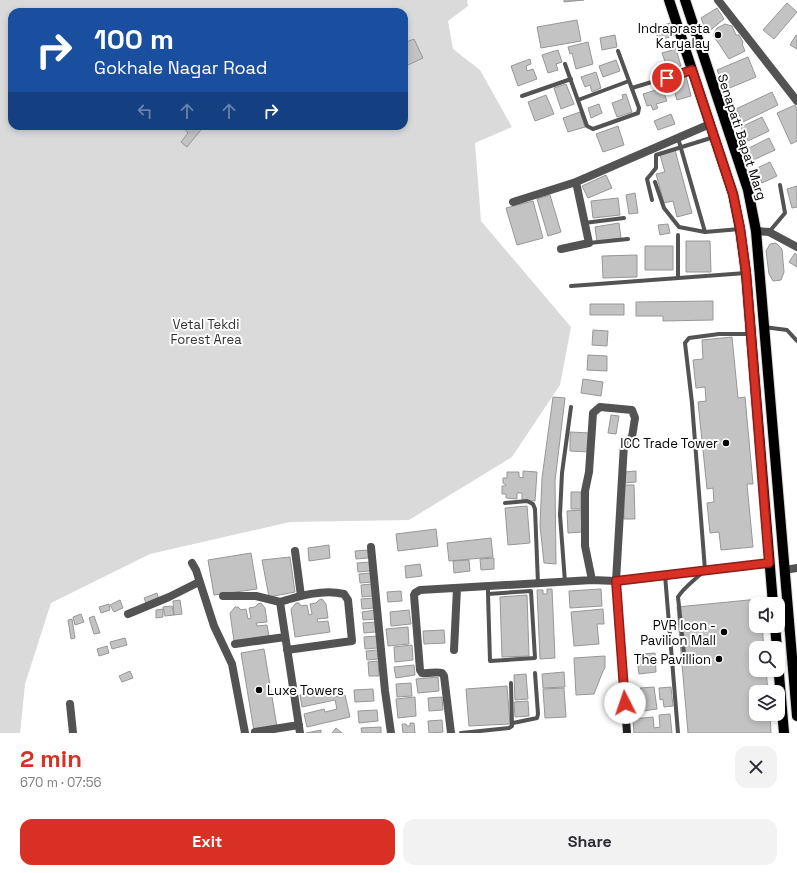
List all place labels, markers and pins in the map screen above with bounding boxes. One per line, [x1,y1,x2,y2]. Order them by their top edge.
place label: Indraprasta Karyalay [638,20,711,52]
marker: Indraprasta Karyalay [713,30,723,40]
pin [650,61,684,95]
place label: ICC Trade Tower [620,435,718,452]
marker: ICC Trade Tower [721,438,731,448]
place label: PVR Icon - Pavilion Mall [640,617,716,649]
marker: PVR Icon - Pavilion Mall [719,627,729,637]
place label: The Pavillion [634,651,711,668]
marker: The Pavillion [714,654,724,664]
place label: Luxe Towers [267,682,344,699]
marker: Luxe Towers [254,685,264,695]

